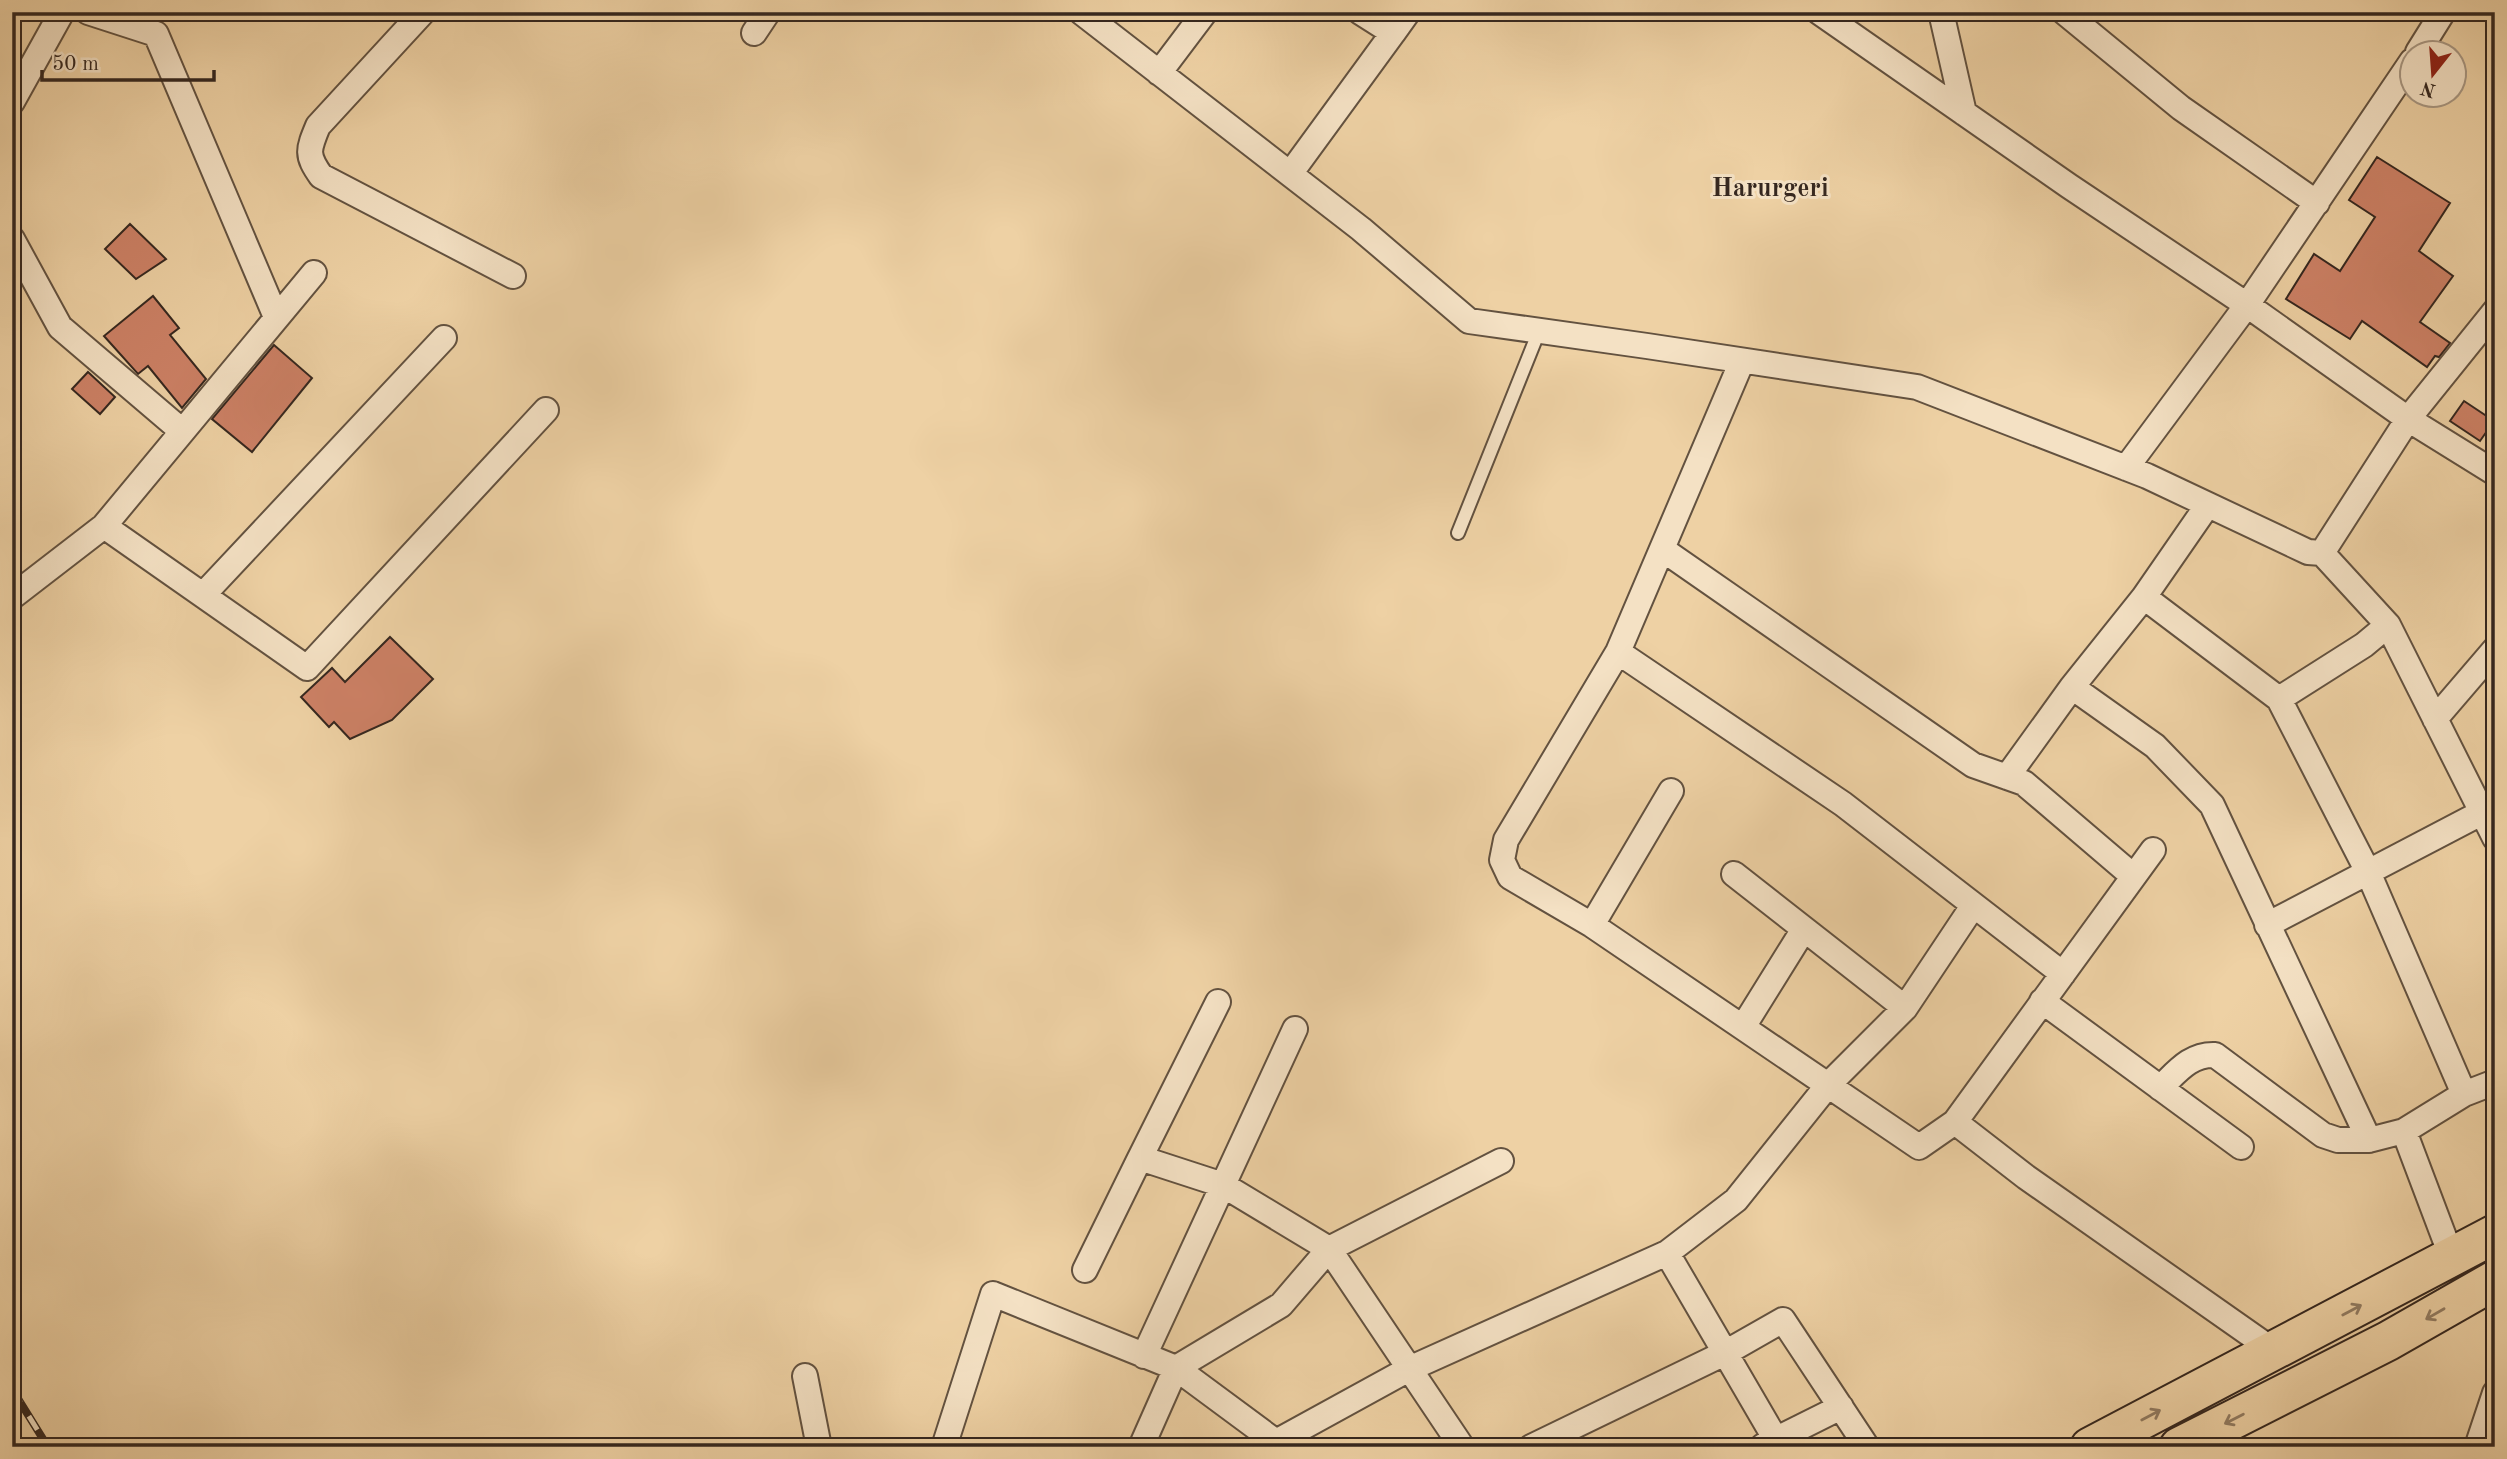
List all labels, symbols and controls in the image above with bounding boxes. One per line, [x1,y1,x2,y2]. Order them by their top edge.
scale bar [42,38,214,82]
north arrow [2398,38,2468,108]
text: 50 m [52,54,99,75]
text: N [2419,77,2438,99]
district label: Harurgeri [1711,176,1829,202]
one-way arrow [2341,1302,2362,1316]
one-way arrow [2426,1307,2446,1321]
one-way arrow [2140,1408,2160,1422]
one-way arrow [2224,1413,2245,1427]

